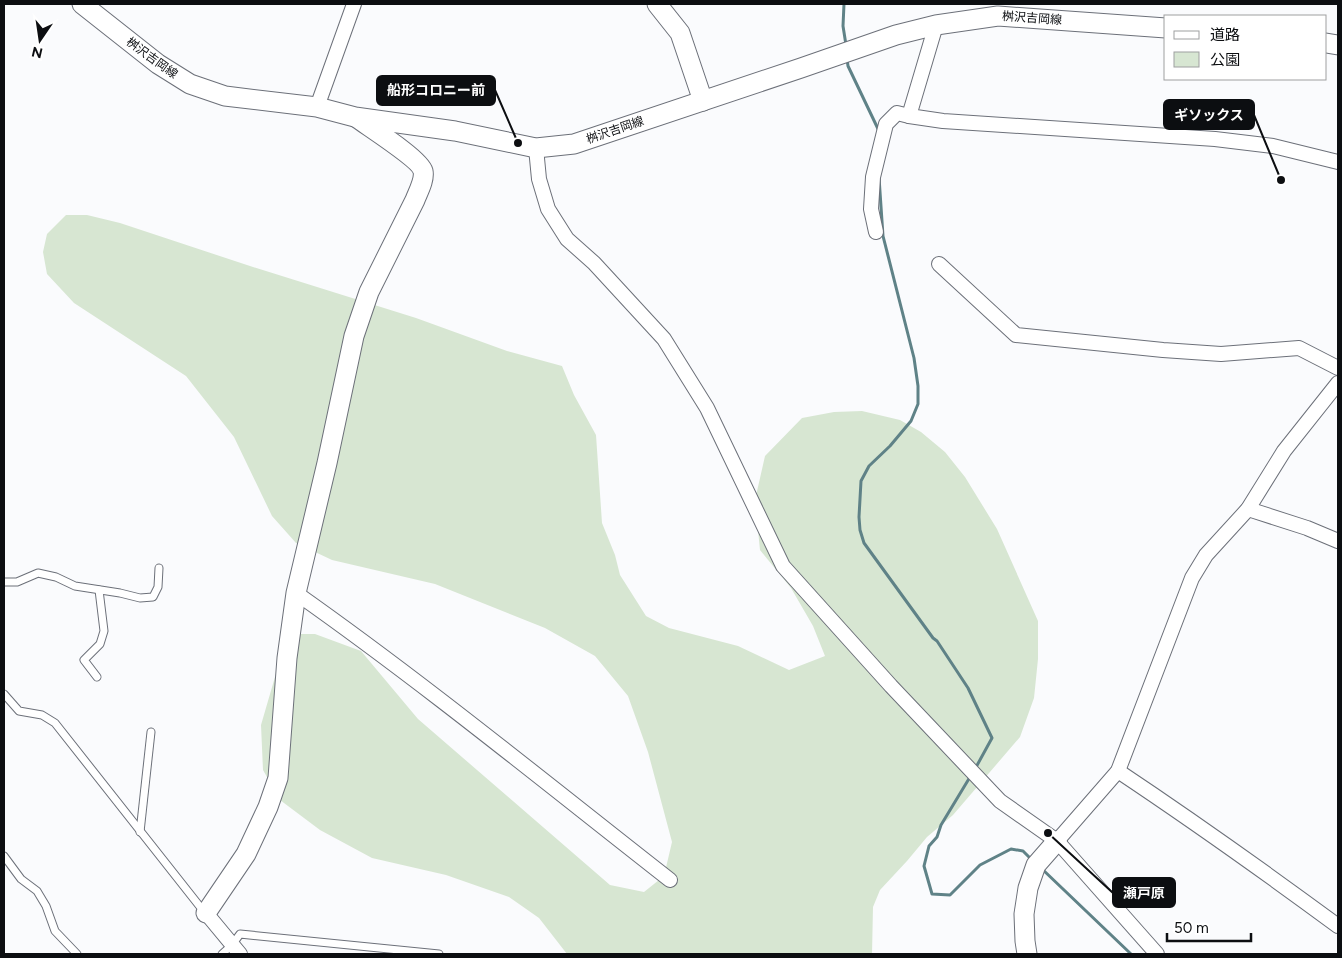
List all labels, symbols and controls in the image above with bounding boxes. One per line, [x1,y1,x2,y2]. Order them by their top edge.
street label: 桝沢吉岡線 [1002,9,1062,27]
north arrow [15,15,65,65]
legend [1164,15,1327,80]
text: 道路 [1210,26,1240,44]
street label: 桝沢吉岡線 [124,35,180,81]
text: N [30,43,44,62]
text: 公園 [1210,51,1240,69]
callout: 船形コロニー前 [377,76,495,105]
text: 船形コロニー前 [387,82,485,99]
callout: ギソックス [1164,100,1254,129]
text: ギソックス [1174,107,1244,124]
street label: 桝沢吉岡線 [584,114,646,146]
callout: 瀬戸原 [1113,878,1175,907]
text: 瀬戸原 [1123,885,1165,902]
scale bar [1167,910,1251,942]
text: 50 m [1174,919,1209,937]

